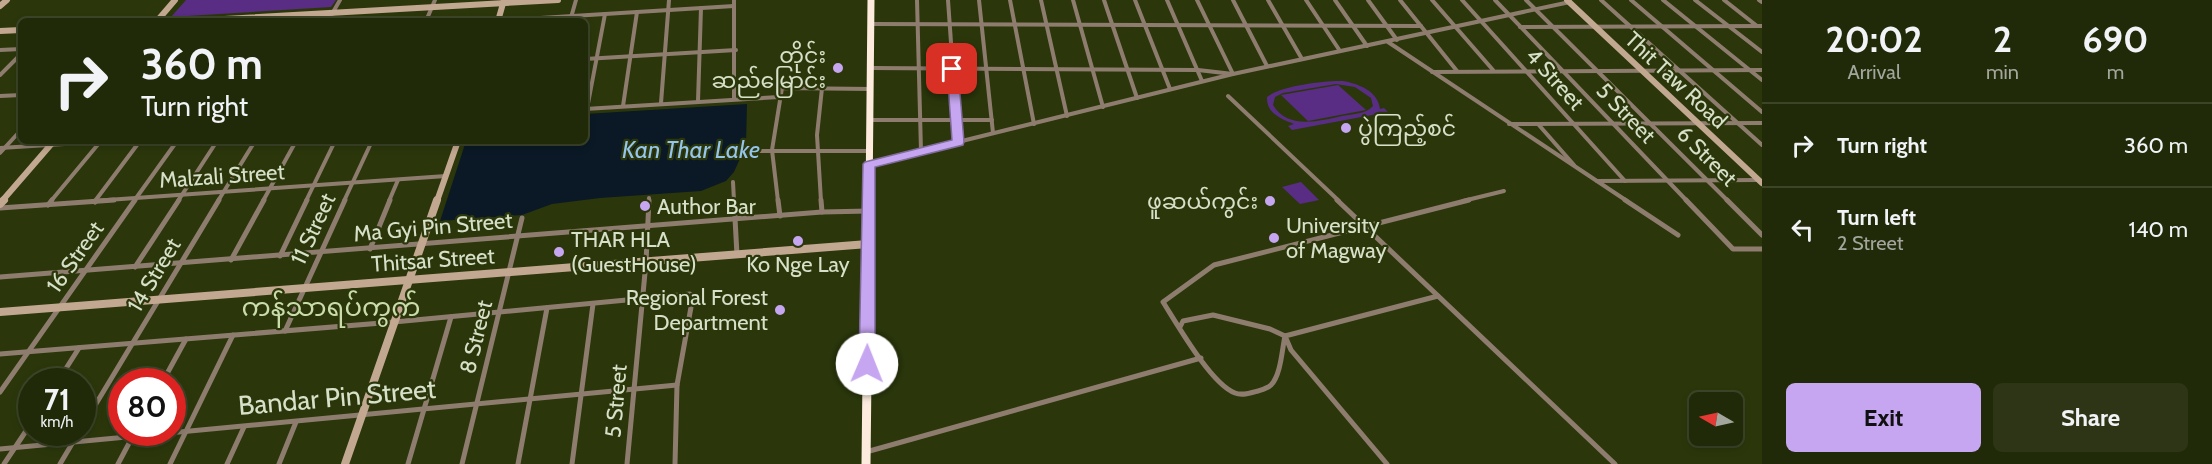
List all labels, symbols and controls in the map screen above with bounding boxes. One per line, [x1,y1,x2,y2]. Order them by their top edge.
text: 20:02 [1826,17,1922,61]
text: 2 [1993,17,2012,61]
text: 690 [2083,17,2148,61]
street label: Thit Taw Road [1619,26,1733,134]
text: 360 m [141,38,263,90]
place label: တိုင်း ဆည်မြောင်း [711,40,826,98]
icon: right [42,42,120,120]
street label: 4 Street [1520,42,1590,116]
pin [926,43,977,94]
icon: arrive [935,52,968,85]
text: Arrival [1847,60,1901,84]
text: min [1986,60,2019,84]
text: m [2107,60,2124,84]
marker: တိုင်း ဆည်မြောင်း [831,61,845,75]
street label: 5 Street [1591,77,1662,149]
text: Turn right [141,90,248,123]
place label: ပွဲကြည့်စင် [1358,113,1456,146]
street label: 6 Street [1671,120,1743,192]
marker: ပွဲကြည့်စင် [1339,121,1353,135]
icon: right [1786,129,1819,162]
text: Turn right [1837,132,1927,159]
text: 360 m [2124,132,2188,159]
water label: Kan Thar Lake [622,135,760,164]
street label: Malzali Street [158,158,286,194]
place label: ဖူဆယ်ကွင်း [1147,186,1258,219]
street label: 11 Street [285,188,342,269]
place label: Author Bar [657,193,756,220]
marker: ဖူဆယ်ကွင်း [1263,194,1277,208]
marker: Author Bar [638,199,652,213]
text: Turn left [1837,204,1916,231]
street label: Ma Gyi Pin Street [352,207,514,247]
place label: University of Magway [1286,212,1387,264]
icon: left [1786,213,1819,246]
street label: 16 Street [41,216,110,298]
text: 140 m [2129,216,2188,243]
place label: THAR HLA (GuestHouse) [571,226,697,278]
marker: University of Magway [1267,231,1281,245]
text: 2 Street [1837,231,1903,255]
street label: 14 Street [121,233,187,317]
marker: Ko Nge Lay [791,234,805,248]
street label: Thitsar Street [370,242,496,278]
marker: THAR HLA (GuestHouse) [552,245,566,259]
place label: Ko Nge Lay [746,251,850,278]
place label: Regional Forest Department [626,284,769,336]
district label: ကန်သာရပ်ကွက် [241,290,421,328]
street label: 8 Street [454,297,498,377]
marker: Regional Forest Department [773,303,787,317]
position arrow [835,332,899,396]
street label: 5 Street [599,363,633,439]
speed limit sign: 80 [108,368,186,446]
street label: Bandar Pin Street [237,372,437,422]
text: 71 [44,381,70,418]
button: Exit [1786,383,1981,452]
button: Share [1993,383,2188,452]
north arrow [1689,392,1743,446]
map controls [1689,392,1743,446]
text: km/h [41,413,73,431]

